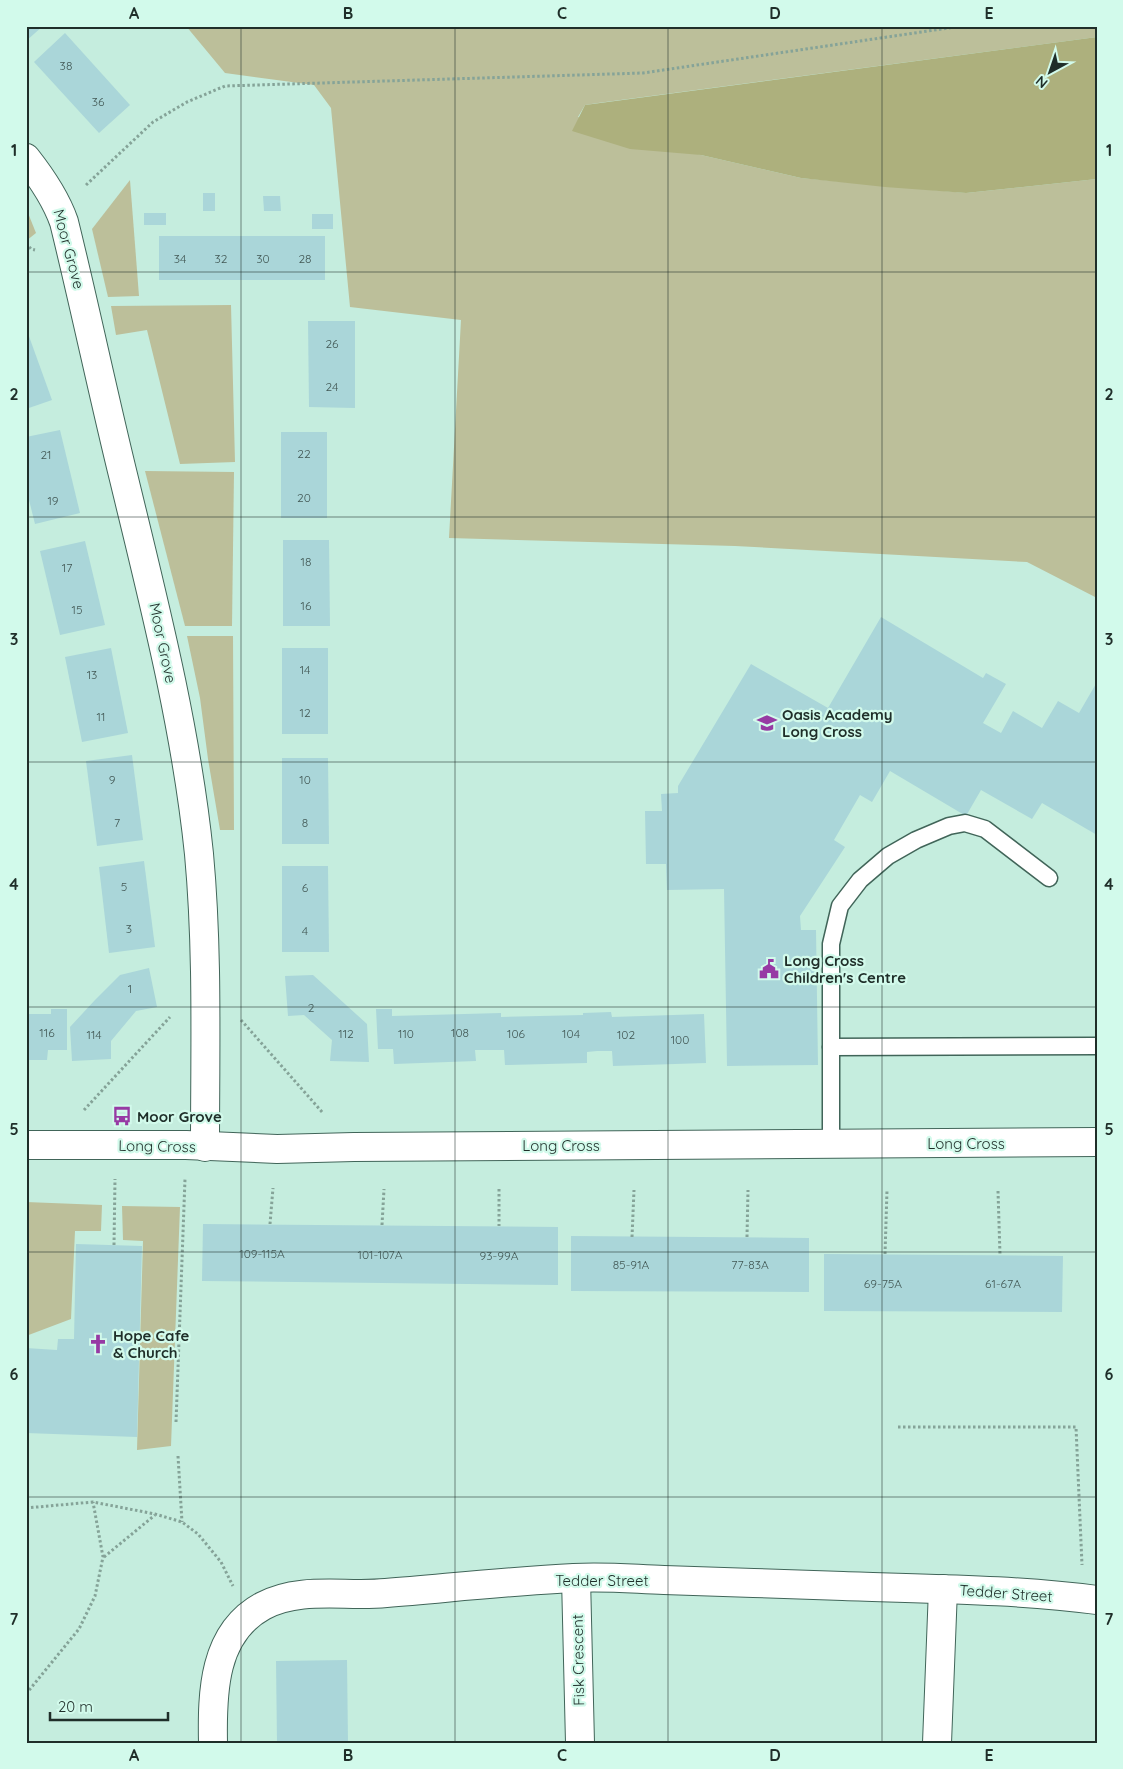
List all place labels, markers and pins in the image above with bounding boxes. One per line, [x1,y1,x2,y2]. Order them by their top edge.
place label: Oasis Academy Long Cross [782,705,893,741]
school or university icon: Oasis Academy Long Cross [756,712,778,734]
place label: Long Cross Children's Centre [784,951,906,987]
public building icon: Long Cross Children's Centre [758,958,780,980]
bus stop icon: Moor Grove [111,1105,133,1127]
place label: Moor Grove [137,1107,222,1126]
place label: Hope Cafe & Church [113,1326,190,1362]
church icon: Hope Cafe & Church [87,1333,109,1355]

